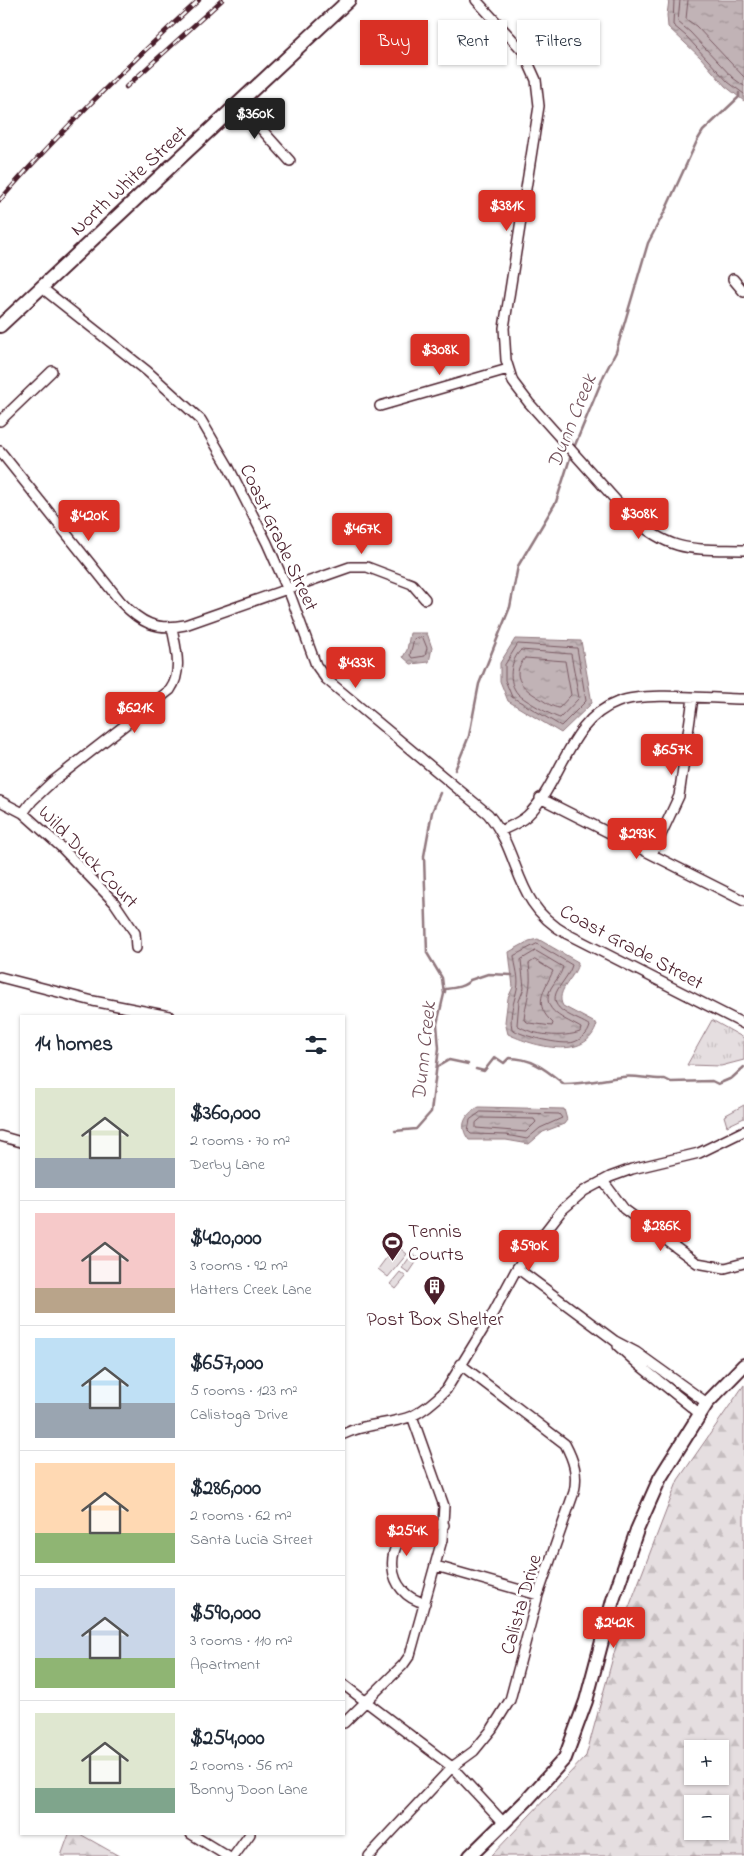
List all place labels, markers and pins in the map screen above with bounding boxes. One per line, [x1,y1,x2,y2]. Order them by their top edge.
pin: $360K [220,98,290,140]
pin: $381K [472,190,542,232]
pin: $308K [405,334,475,376]
pin: $308K [604,498,674,540]
pin: $420K [54,500,124,542]
pin: $467K [327,512,397,555]
pin: $433K [321,646,391,689]
pin: $621K [100,692,170,734]
pin: $657K [637,734,707,776]
pin: $293K [602,818,672,860]
pin: $286K [626,1210,696,1252]
place label: Tennis Courts [408,1218,464,1270]
sports icon: Tennis Courts [380,1230,404,1261]
pin: $590K [494,1230,564,1272]
building icon: Post Box Shelter [423,1274,447,1305]
place label: Post Box Shelter [366,1306,504,1335]
pin: $254K [372,1514,442,1557]
pin: $242K [579,1606,649,1649]

